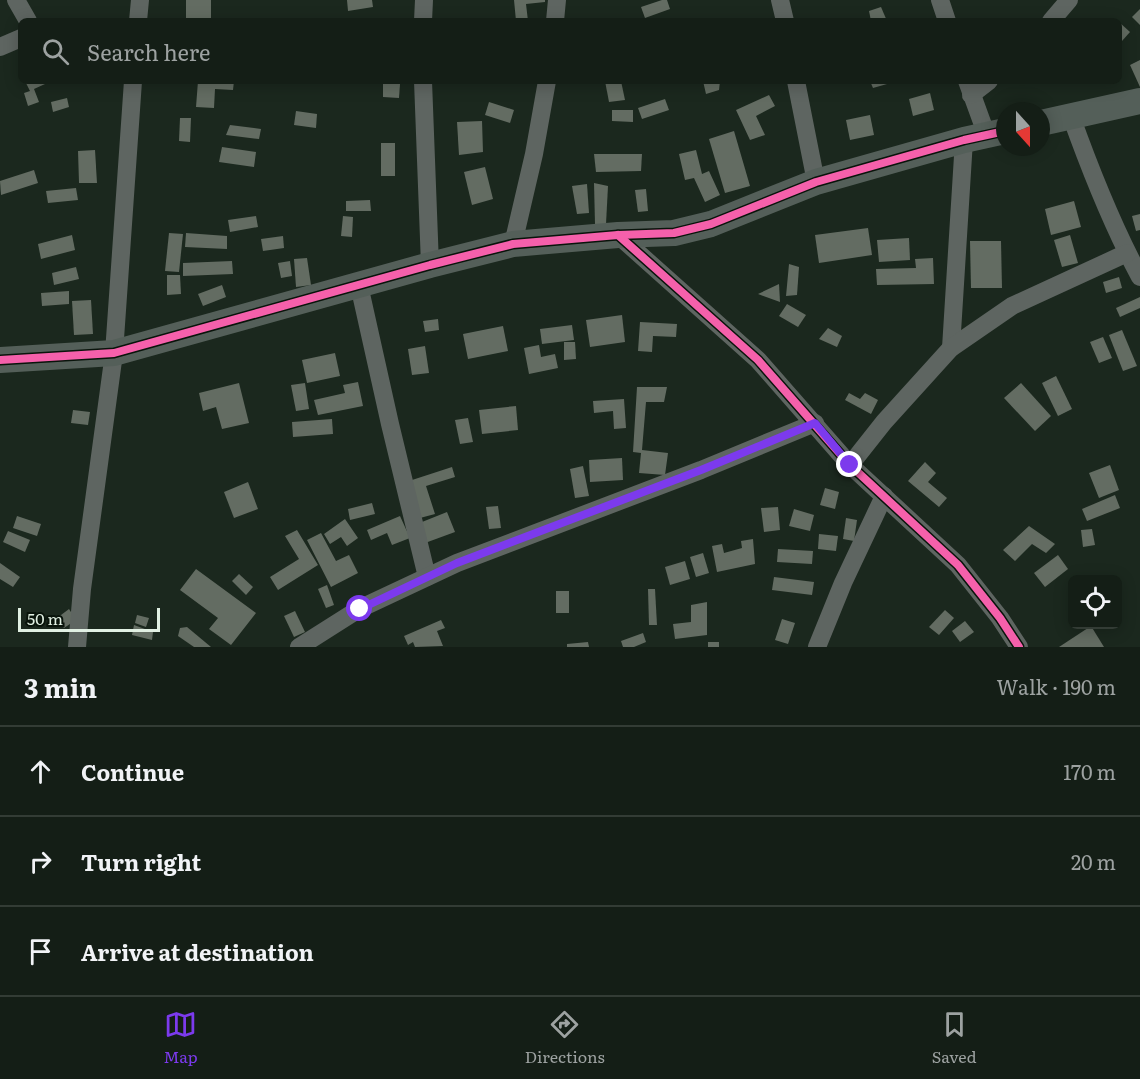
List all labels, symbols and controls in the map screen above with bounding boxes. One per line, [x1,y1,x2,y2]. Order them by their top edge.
search box [18,18,1122,84]
icon: search [39,35,72,68]
text: Search here [87,35,210,68]
north arrow [996,102,1050,156]
route end [836,451,862,477]
map controls [1068,575,1122,629]
button: locate [1068,575,1122,629]
route start [346,595,372,621]
scale bar [18,605,160,632]
text: 50 m [27,606,63,630]
text: 3 min [24,667,97,706]
text: Walk · 190 m [997,671,1116,701]
icon: ahead [24,755,57,788]
text: Continue [81,755,184,788]
text: 170 m [1063,756,1116,786]
icon: right [24,845,57,878]
text: Turn right [81,845,201,878]
text: 20 m [1071,846,1116,876]
icon: arrive [24,935,57,968]
text: Arrive at destination [81,935,314,968]
tab: Map [164,1008,198,1068]
tab: Directions [525,1008,605,1068]
tab: Saved [932,1008,976,1068]

